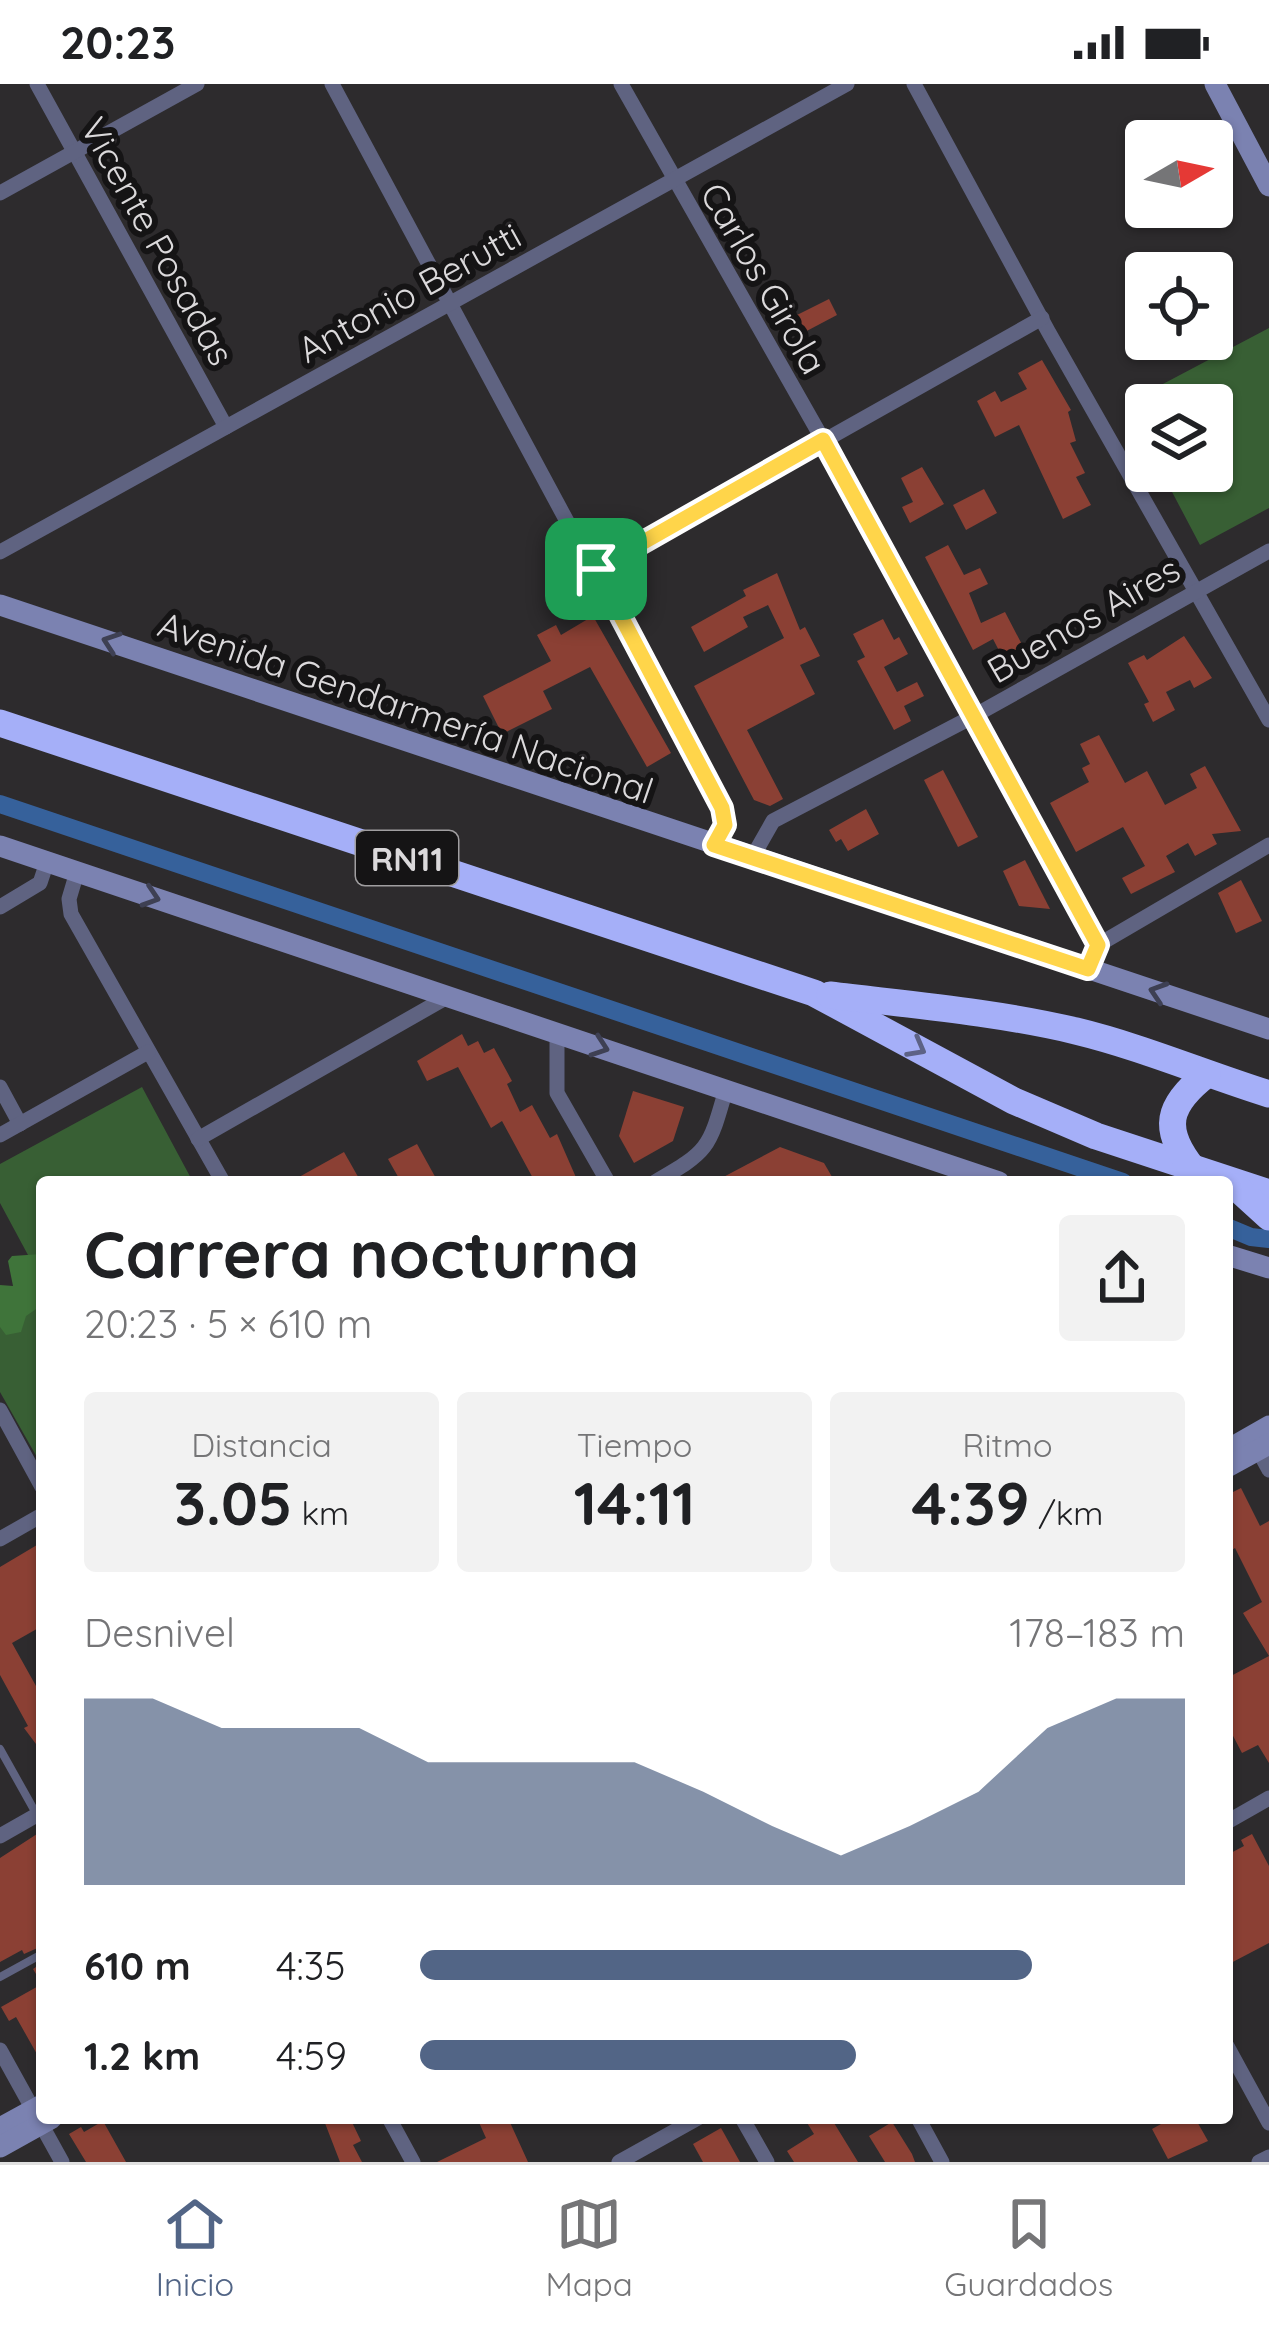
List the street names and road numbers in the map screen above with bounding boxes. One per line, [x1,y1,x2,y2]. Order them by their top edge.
street label: Vicente Posadas [71,109,245,373]
street label: Carlos Girola [691,174,837,382]
street label: Antonio Berutti [290,212,528,372]
street label: Buenos Aires [979,546,1187,692]
street label: Avenida Gendarmería Nacional [153,601,659,813]
road number: RN11 [356,831,458,885]

